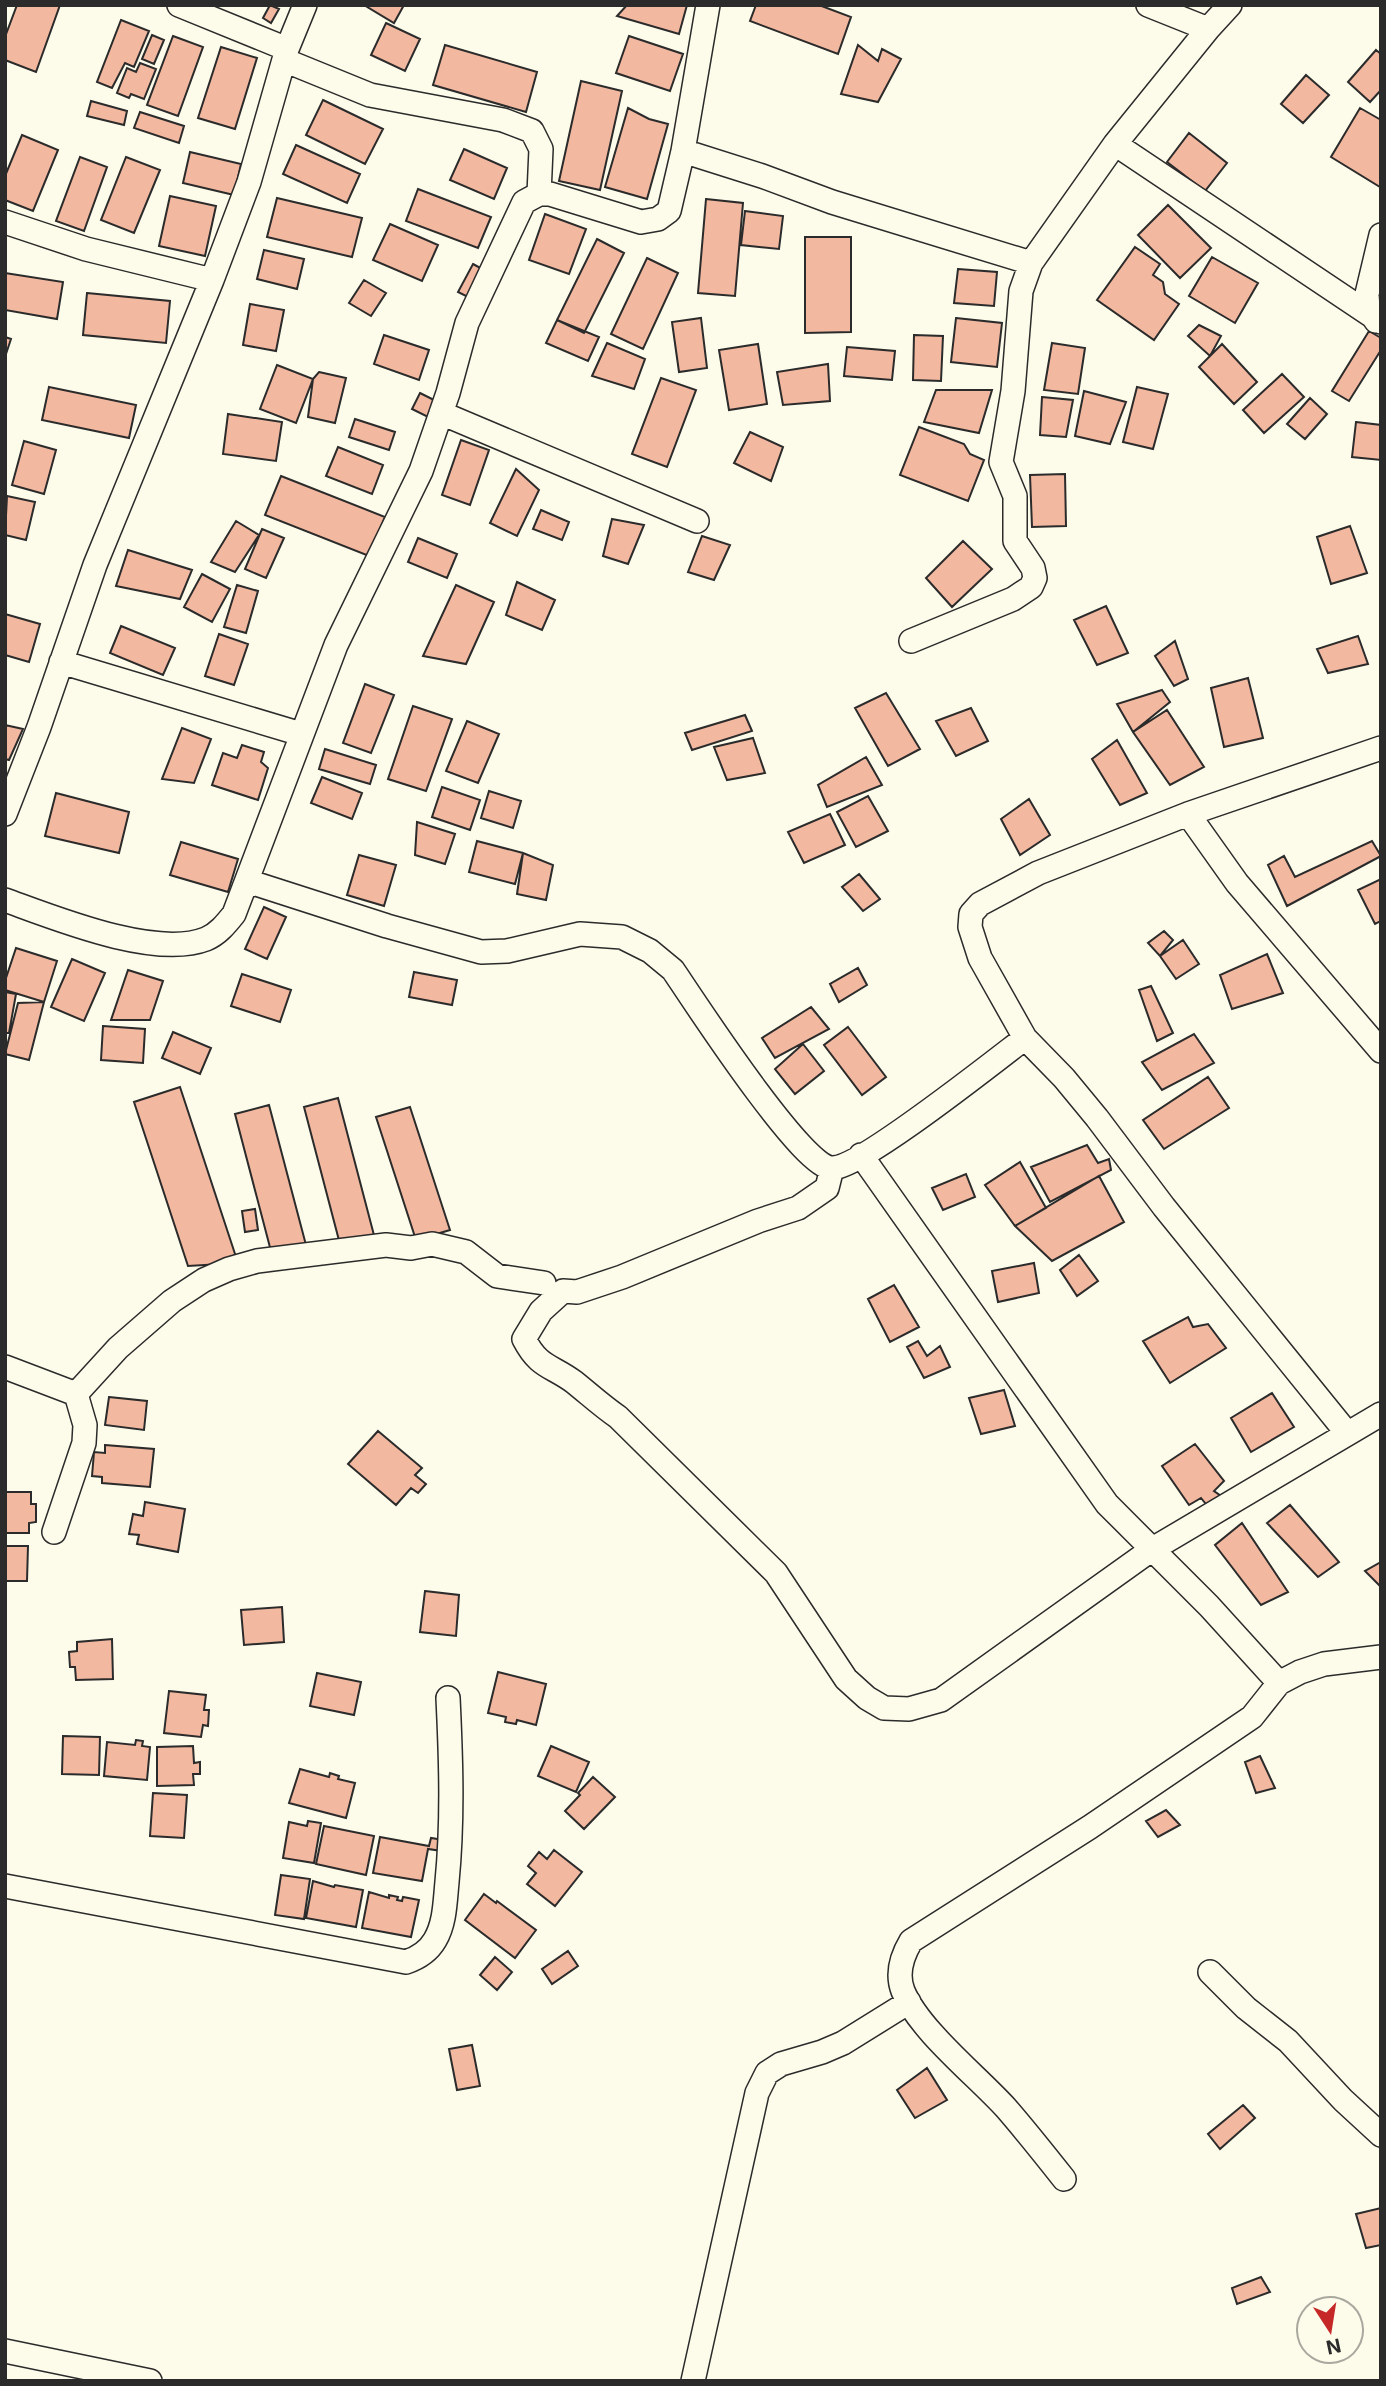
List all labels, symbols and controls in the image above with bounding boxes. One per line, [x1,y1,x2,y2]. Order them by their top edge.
north arrow [1295,2295,1365,2365]
text: N [1324,2333,1343,2359]

